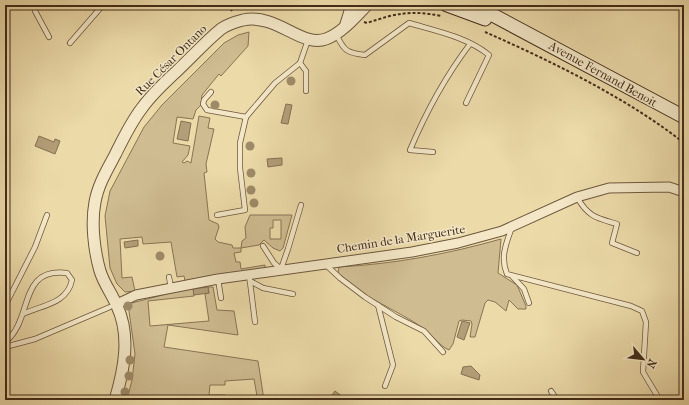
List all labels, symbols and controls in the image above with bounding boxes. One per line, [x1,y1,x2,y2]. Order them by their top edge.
street label: Rue César Ontano [133,22,209,98]
street label: Avenue Fernand Benoit [546,38,660,110]
street label: Chemin de la Marguerite [336,222,466,256]
north arrow [623,339,663,379]
text: N [643,357,659,371]

